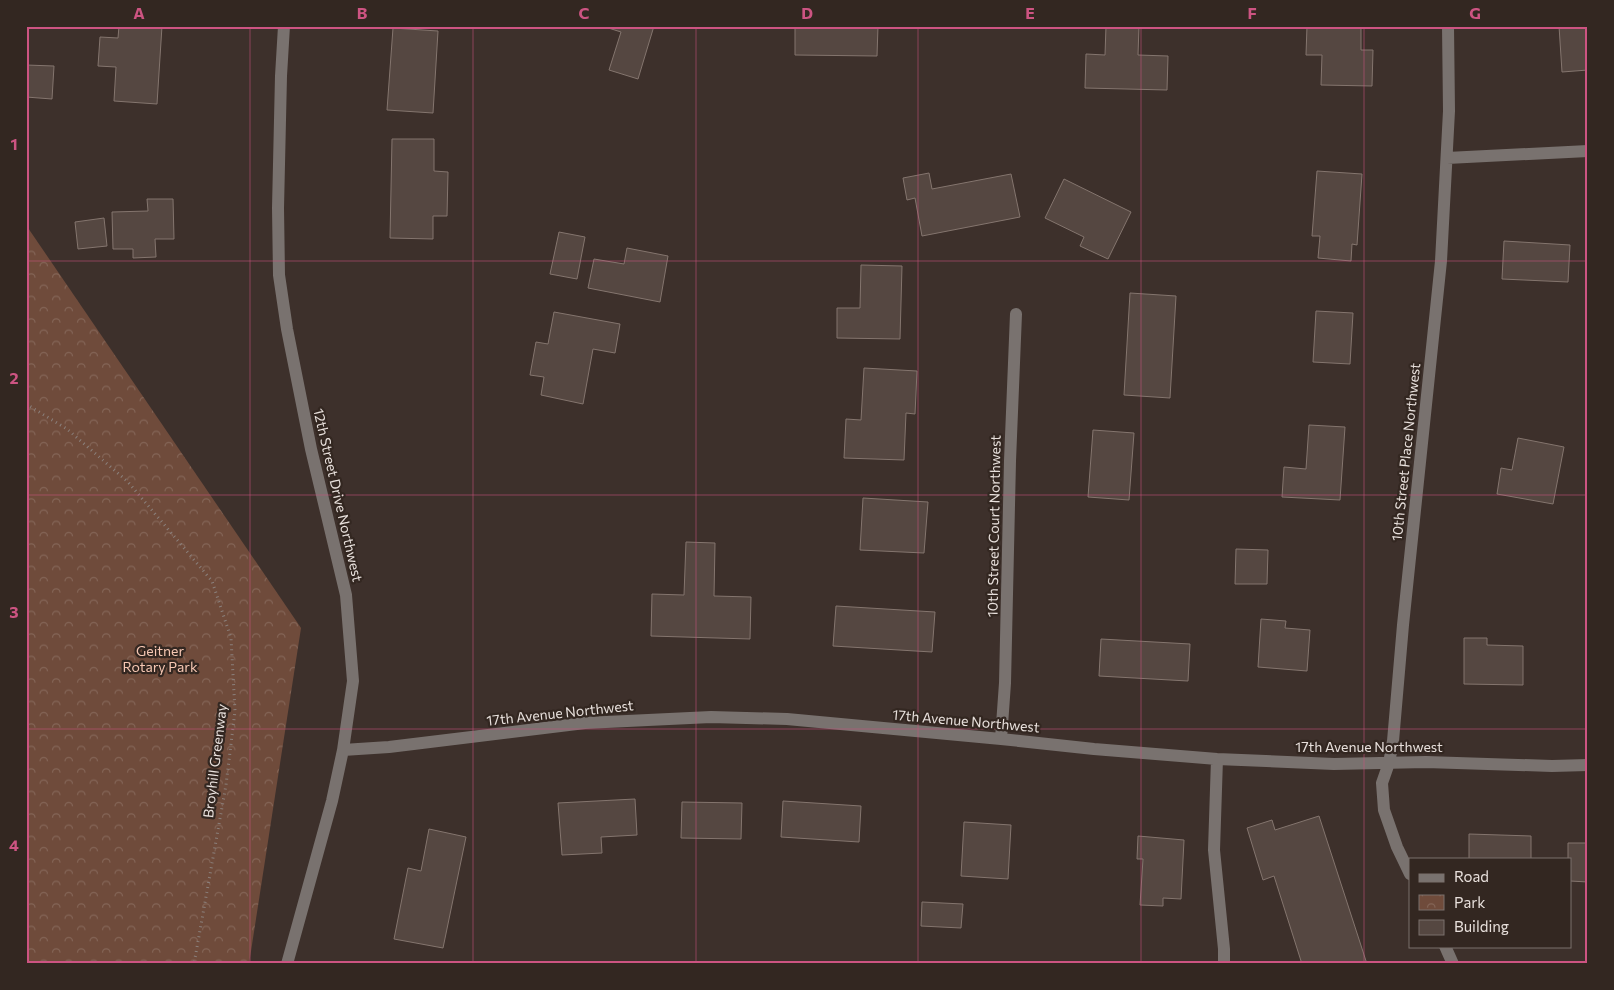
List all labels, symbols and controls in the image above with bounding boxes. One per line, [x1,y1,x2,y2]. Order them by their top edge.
text: A [133,3,145,22]
text: B [357,3,368,22]
text: C [579,3,590,22]
text: D [801,3,813,22]
text: E [1025,3,1035,22]
text: F [1247,3,1257,22]
text: G [1469,3,1481,22]
text: 1 [10,134,18,153]
street label: 10th Street Place Northwest [1388,362,1423,542]
text: 2 [9,368,19,387]
street label: 12th Street Drive Northwest [310,407,367,584]
street label: 10th Street Court Northwest [983,435,1004,617]
text: 3 [9,602,19,621]
park label: Geitner Rotary Park [122,642,198,675]
street label: 17th Avenue Northwest [486,696,635,729]
street label: Broyhill Greenway [199,703,230,819]
street label: 17th Avenue Northwest [892,706,1041,735]
street label: 17th Avenue Northwest [1295,738,1443,755]
text: 4 [9,835,19,854]
legend [1409,858,1572,948]
text: Road [1454,867,1489,885]
text: Park [1454,893,1485,911]
text: Building [1454,917,1509,935]

